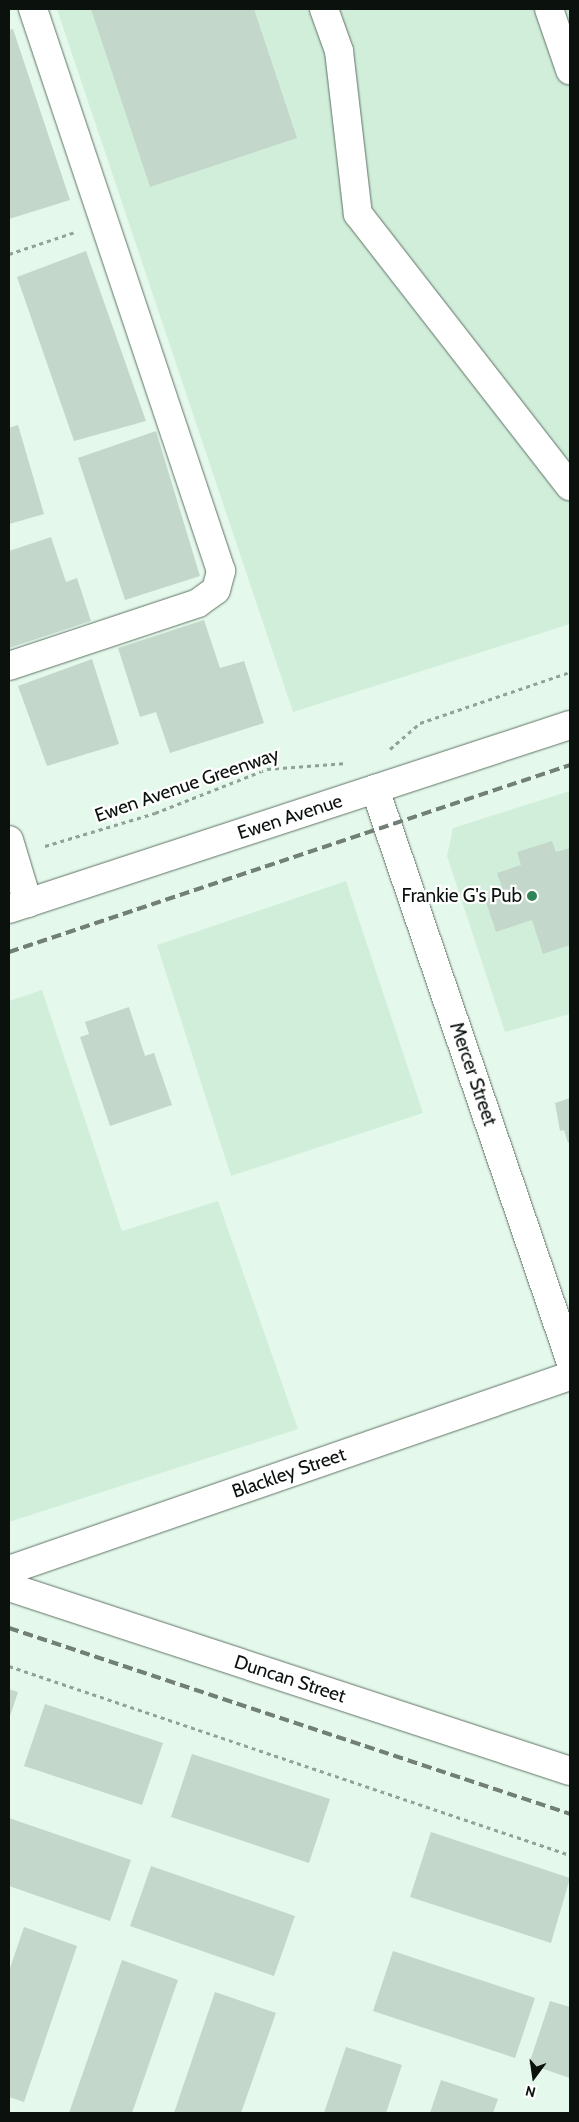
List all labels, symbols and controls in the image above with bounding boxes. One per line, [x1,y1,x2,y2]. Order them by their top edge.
street label: Ewen Avenue Greenway [92,743,282,827]
street label: Ewen Avenue [235,789,345,845]
place label: Frankie G's Pub [402,885,522,907]
marker: Frankie G's Pub [526,890,538,902]
street label: Mercer Street [445,1019,501,1129]
street label: Blackley Street [229,1443,349,1503]
street label: Duncan Street [231,1650,349,1708]
north arrow [509,2052,559,2102]
text: N [523,2082,537,2101]

